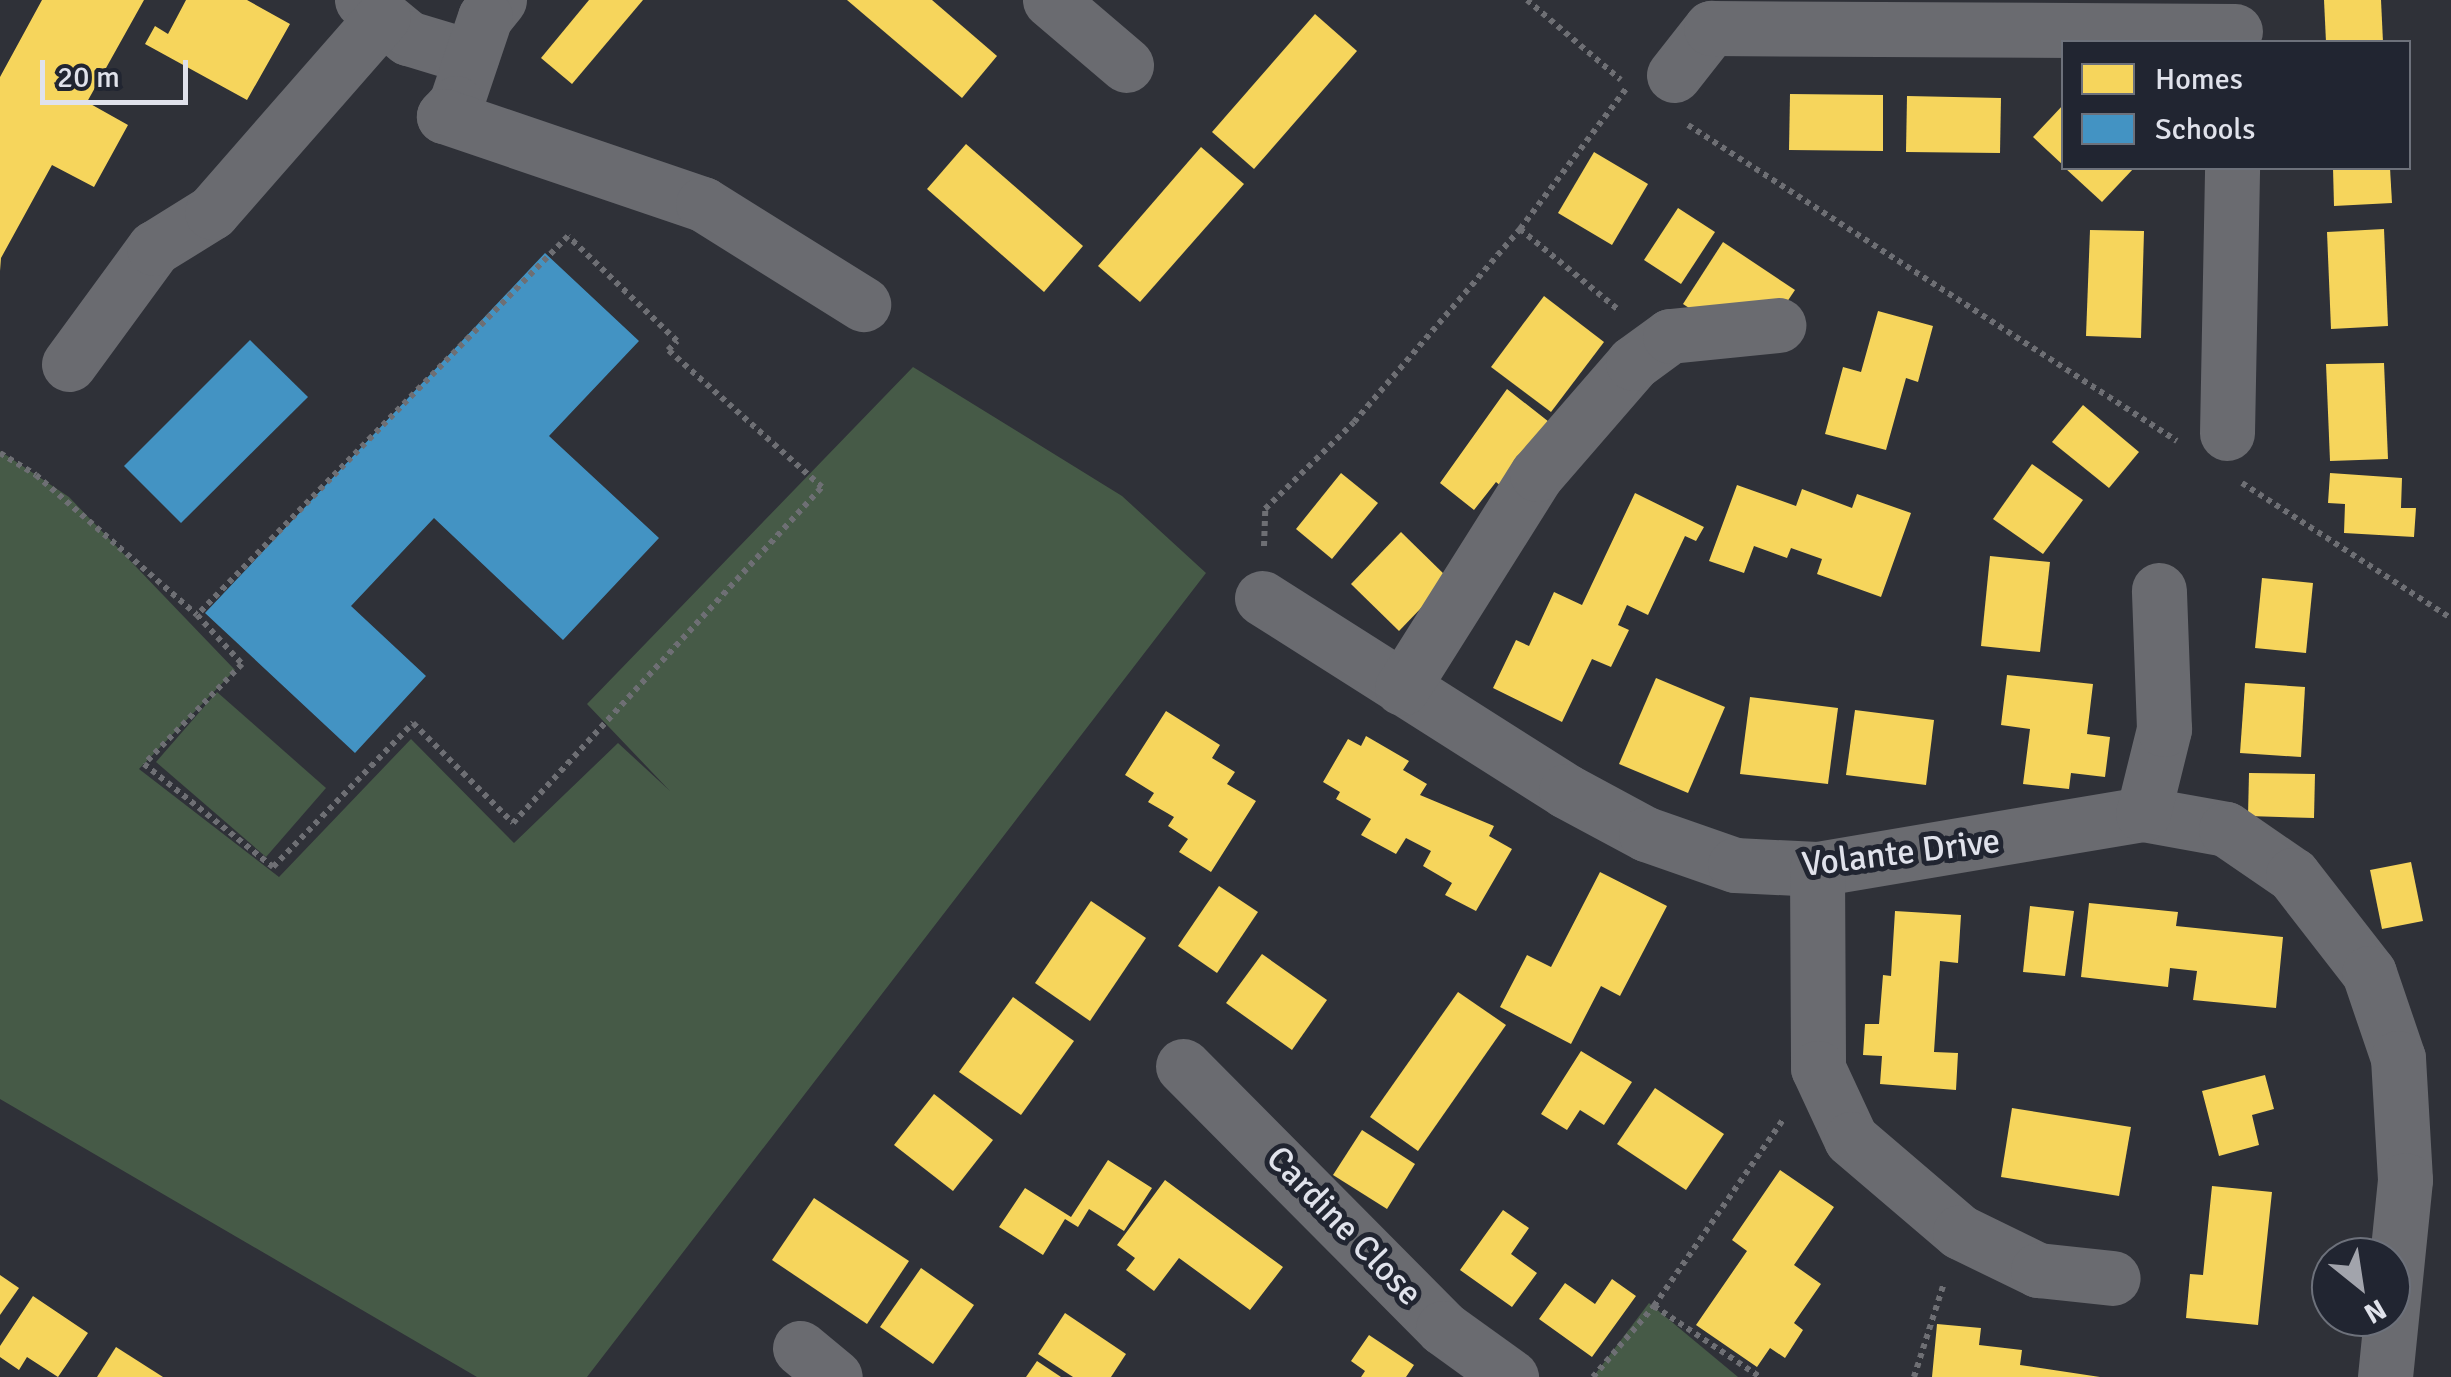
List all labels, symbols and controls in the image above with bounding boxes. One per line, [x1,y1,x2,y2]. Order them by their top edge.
scale bar [45,40,192,102]
legend [2061,40,2411,170]
text: 20 m [57,59,120,96]
text: Homes [2155,61,2243,98]
text: Schools [2155,111,2255,148]
street label: Volante Drive [1800,820,2002,886]
street label: Cardine Close [1258,1138,1430,1314]
north arrow [2311,1237,2411,1337]
text: N [2358,1292,2392,1331]

